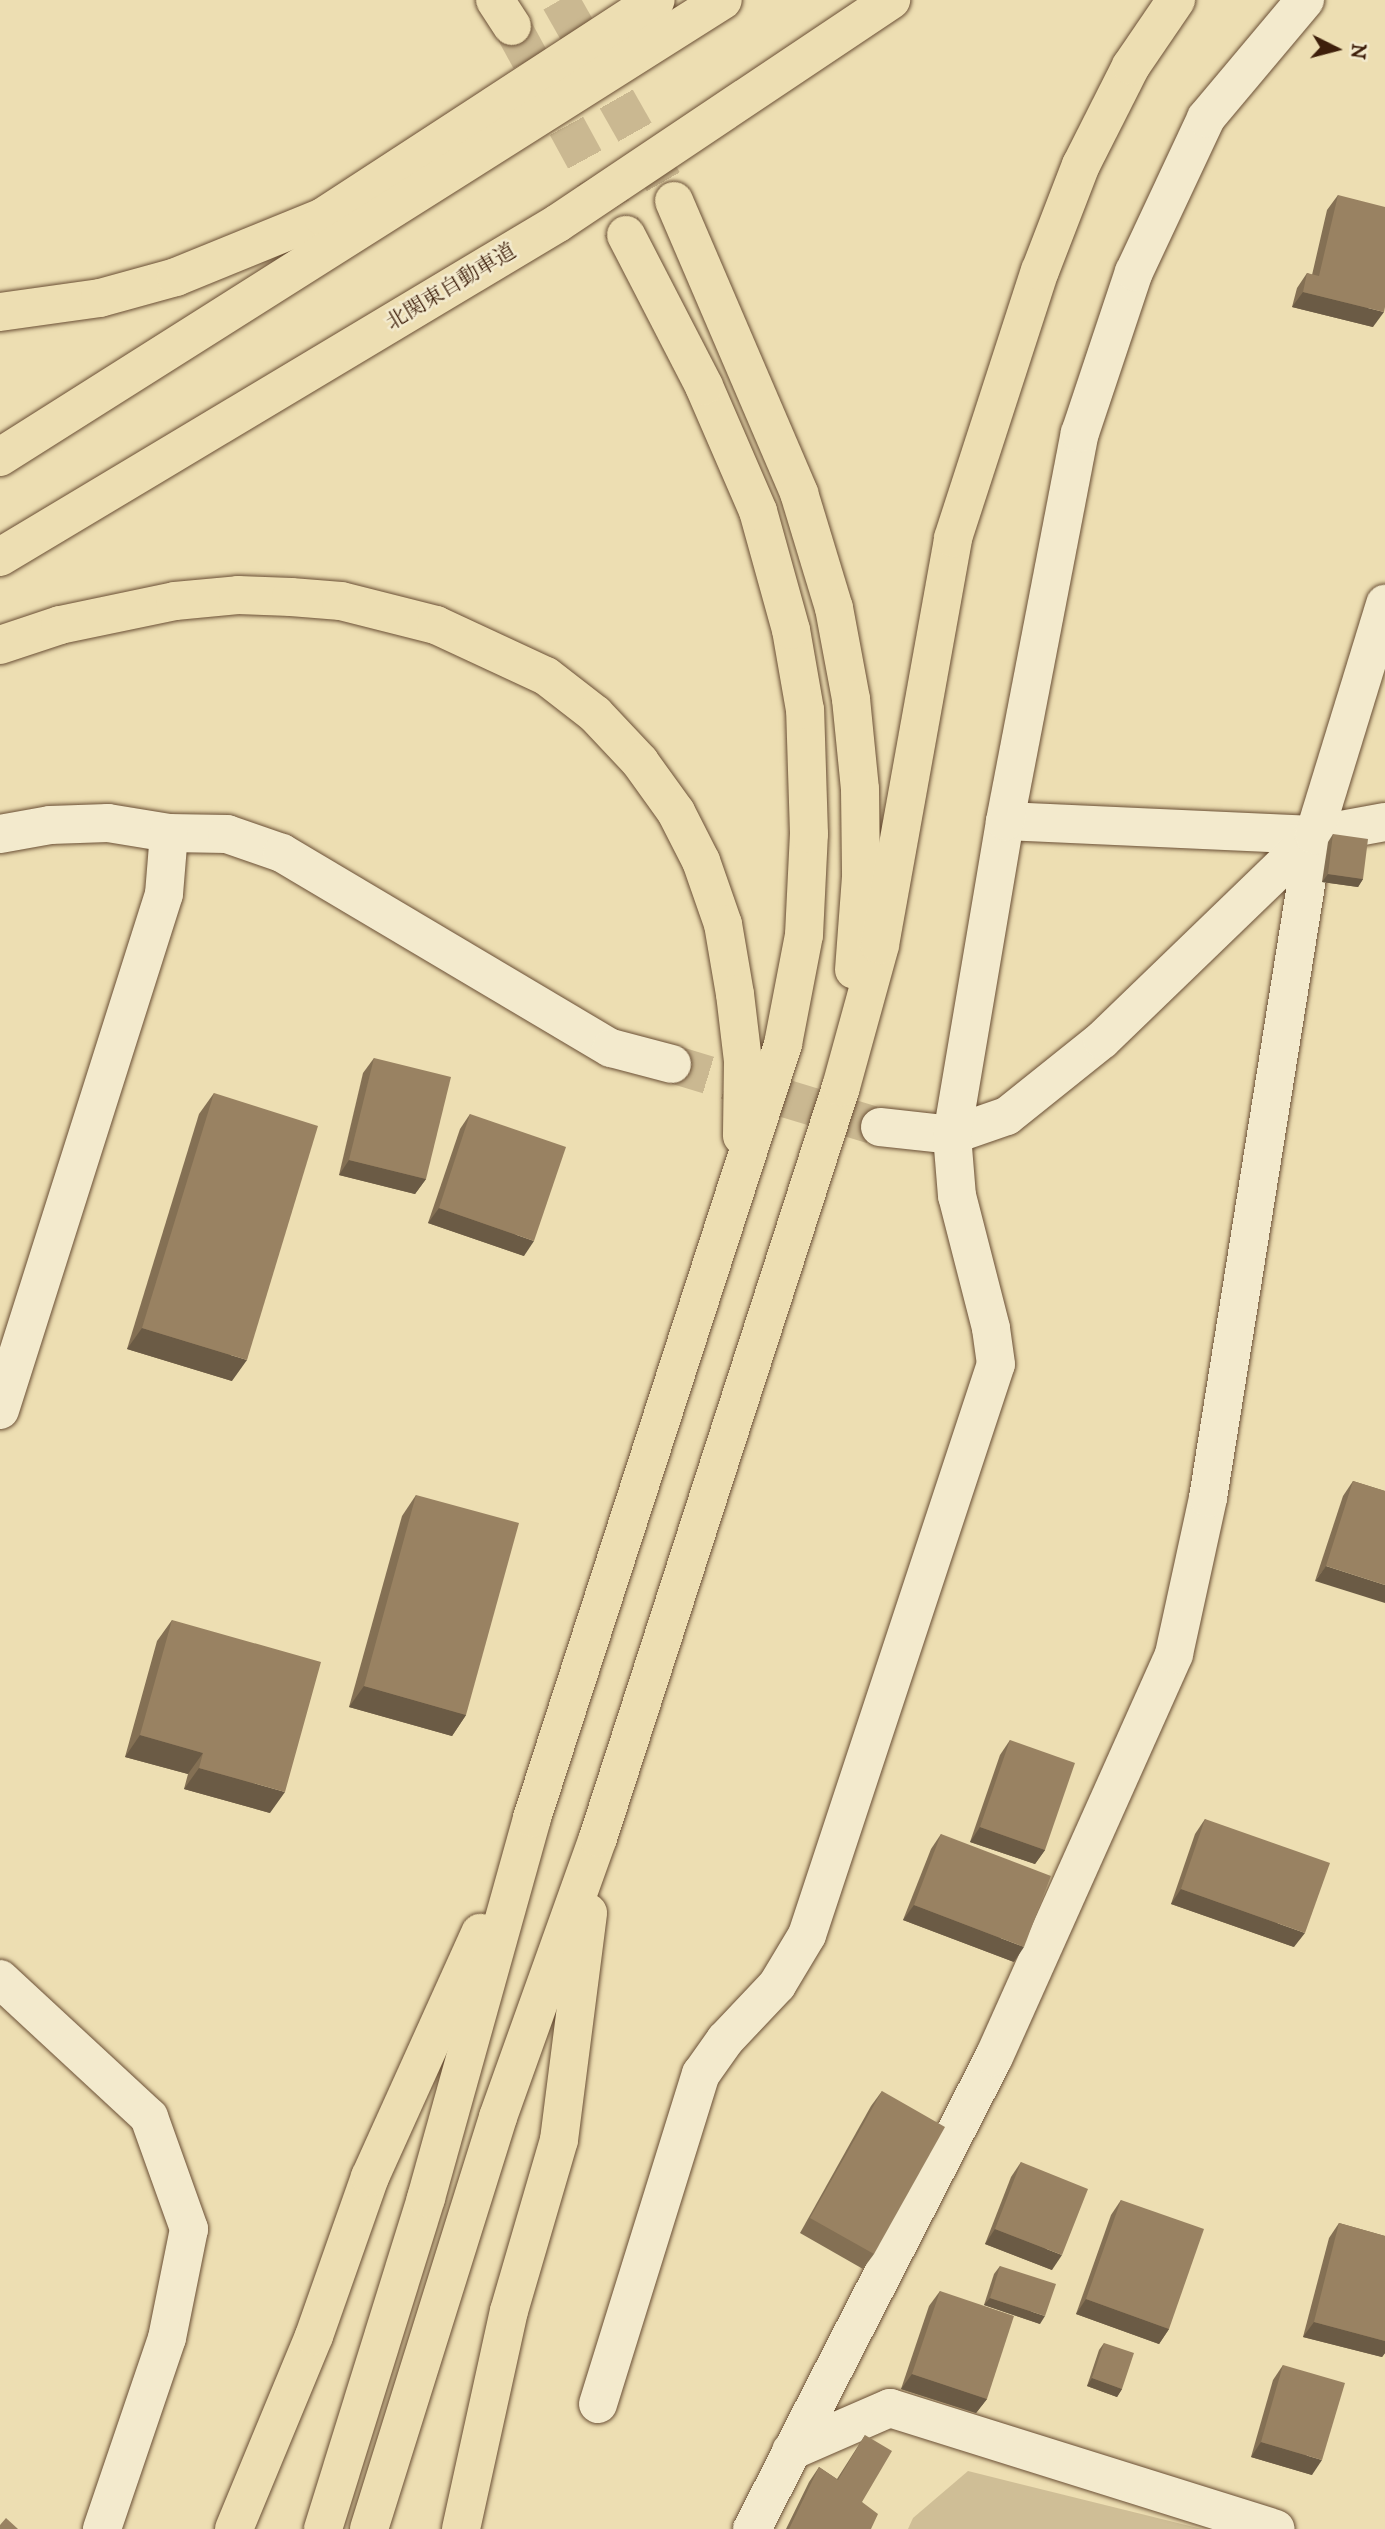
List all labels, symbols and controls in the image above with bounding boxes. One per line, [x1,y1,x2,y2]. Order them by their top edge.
north arrow [1301,14,1371,84]
text: N [1345,42,1370,60]
street label: 北関東自動車道 [382,238,520,336]

